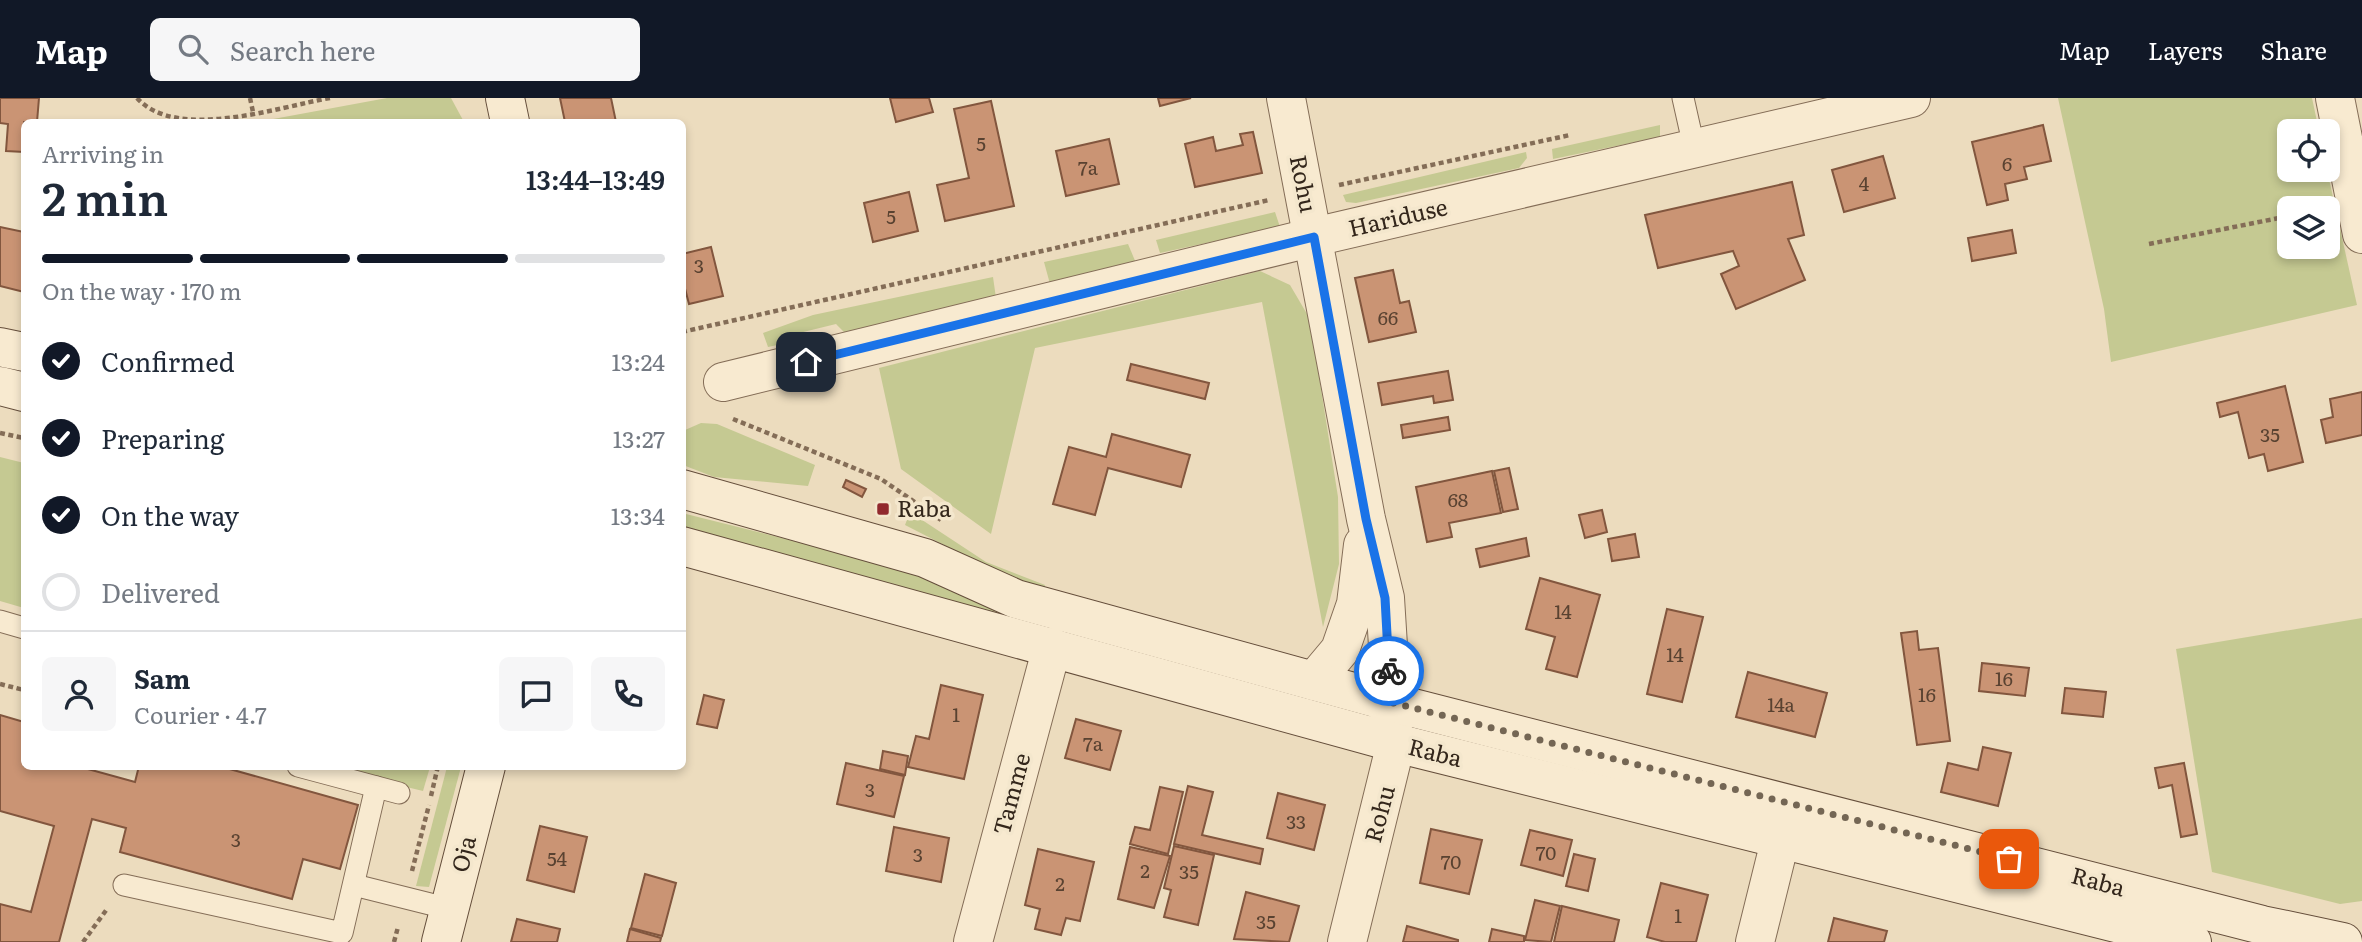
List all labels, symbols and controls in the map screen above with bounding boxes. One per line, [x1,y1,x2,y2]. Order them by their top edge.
search box [150,18,640,81]
text: Map [35,25,108,74]
icon: search [174,30,212,68]
text: Search here [230,30,376,69]
text: Map [2059,32,2110,67]
text: Layers [2148,32,2222,67]
text: Share [2260,32,2327,67]
map controls [2277,119,2340,259]
button: locate [2277,119,2340,182]
house number: 5 [976,129,986,157]
text: Arriving in [42,136,164,170]
house number: 6 [2002,149,2012,177]
street label: Rohu [1283,152,1327,216]
house number: 7a [1078,153,1099,181]
text: 13:44–13:49 [526,159,665,198]
text: 2 min [42,162,168,230]
house number: 4 [1859,169,1870,197]
street label: Hariduse [1345,188,1450,244]
button: layers [2277,196,2340,259]
house number: 5 [886,202,896,230]
house number: 3 [694,251,704,279]
text: On the way · 170 m [42,273,242,307]
house number: 66 [1378,303,1398,331]
pin [776,332,836,392]
text: Confirmed [101,341,235,380]
icon: check [42,342,80,380]
icon: home [787,343,825,381]
text: 13:24 [611,344,665,378]
text: Preparing [101,418,224,457]
icon: check [42,419,80,457]
house number: 35 [2260,420,2280,448]
text: 13:27 [613,421,665,455]
house number: 68 [1448,485,1468,513]
place label: Raba [897,490,952,524]
text: On the way [101,495,239,534]
icon: check [42,496,80,534]
text: 13:34 [611,498,665,532]
marker: Raba [875,501,891,517]
text: Delivered [101,572,220,611]
house number: 14 [1554,597,1572,625]
courier [1354,636,1424,706]
house number: 14 [1666,640,1684,668]
icon: bike [1370,652,1408,690]
button: person [42,657,116,731]
button: chat [499,657,573,731]
button: phone [591,657,665,731]
text: Sam [134,658,190,697]
house number: 16 [1995,664,2013,692]
house number: 16 [1918,680,1936,708]
house number: 14a [1767,690,1796,718]
text: Courier · 4.7 [134,697,267,731]
house number: 1 [952,700,960,728]
street label: Raba [1405,728,1467,774]
house number: 7a [1083,729,1104,757]
street label: Tamme [983,749,1037,838]
house number: 3 [865,775,875,803]
street label: Rohu [1354,781,1402,846]
house number: 33 [1286,807,1306,835]
house number: 3 [231,825,241,853]
pin [1979,829,2039,889]
street label: Oja [441,831,483,875]
house number: 70 [1536,838,1556,866]
house number: 3 [913,840,923,868]
icon: bag [1990,840,2028,878]
house number: 54 [547,844,568,872]
house number: 70 [1441,847,1461,875]
house number: 2 [1140,856,1150,884]
house number: 35 [1179,857,1199,885]
street label: Raba [2068,857,2130,904]
house number: 2 [1055,869,1065,897]
house number: 1 [1674,901,1682,929]
house number: 35 [1256,907,1276,935]

